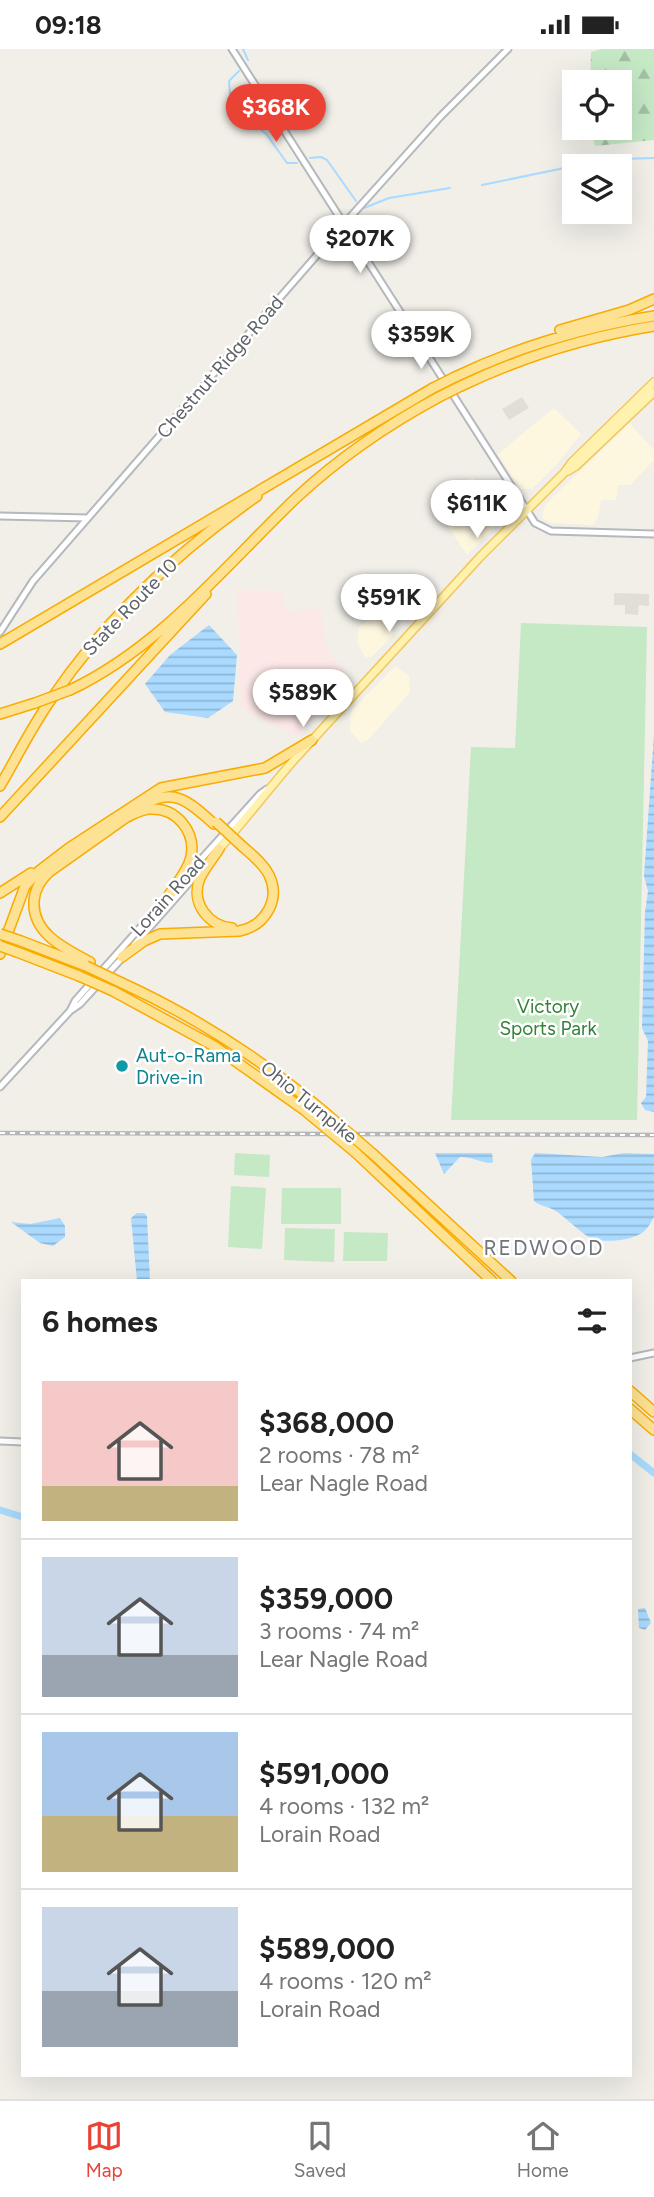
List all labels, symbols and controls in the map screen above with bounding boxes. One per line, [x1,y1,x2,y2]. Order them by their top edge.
text: 09:18 [35,9,102,41]
map controls [562,70,632,224]
button: locate [562,70,632,140]
pin: $368K [227,85,325,144]
text: $368K [242,93,310,121]
button: layers [562,154,632,224]
pin: $207K [311,215,409,275]
text: $207K [325,224,395,252]
street label: Chestnut Ridge Road [152,291,288,443]
pin: $359K [372,311,470,371]
text: $359K [387,320,455,348]
pin: $611K [428,481,526,540]
text: $611K [447,489,507,517]
street label: State Route 10 [78,554,182,660]
pin: $591K [340,575,438,634]
text: $591K [357,583,421,611]
pin: $589K [254,669,352,729]
text: $589K [269,678,337,706]
street label: Lorain Road [126,851,210,941]
park label: Victory Sports Park [499,995,597,1040]
place label: Aut-o-Rama Drive-in [136,1044,241,1089]
street label: Ohio Turnpike [256,1056,362,1148]
marker: Aut-o-Rama Drive-in [114,1058,130,1074]
district label: REDWOOD [483,1235,605,1260]
icon: filters [573,1302,611,1340]
text: 6 homes [42,1303,158,1340]
text: $368,000 [259,1404,394,1441]
icon: home [98,1409,182,1493]
text: 2 rooms · 78 m² [259,1441,420,1469]
text: Lear Nagle Road [259,1469,428,1497]
text: $359,000 [259,1580,393,1617]
icon: home [98,1585,182,1669]
text: 3 rooms · 74 m² [259,1617,419,1645]
text: Lear Nagle Road [259,1645,428,1673]
text: $591,000 [259,1755,389,1792]
icon: home [98,1760,182,1844]
text: 4 rooms · 132 m² [259,1792,429,1820]
text: Lorain Road [259,1820,381,1848]
text: $589,000 [259,1930,395,1967]
icon: home [98,1935,182,2019]
text: 4 rooms · 120 m² [259,1967,432,1995]
text: Lorain Road [259,1995,381,2023]
tab: Map [85,2117,123,2182]
tab: Saved [294,2117,346,2182]
tab: Home [517,2117,569,2182]

